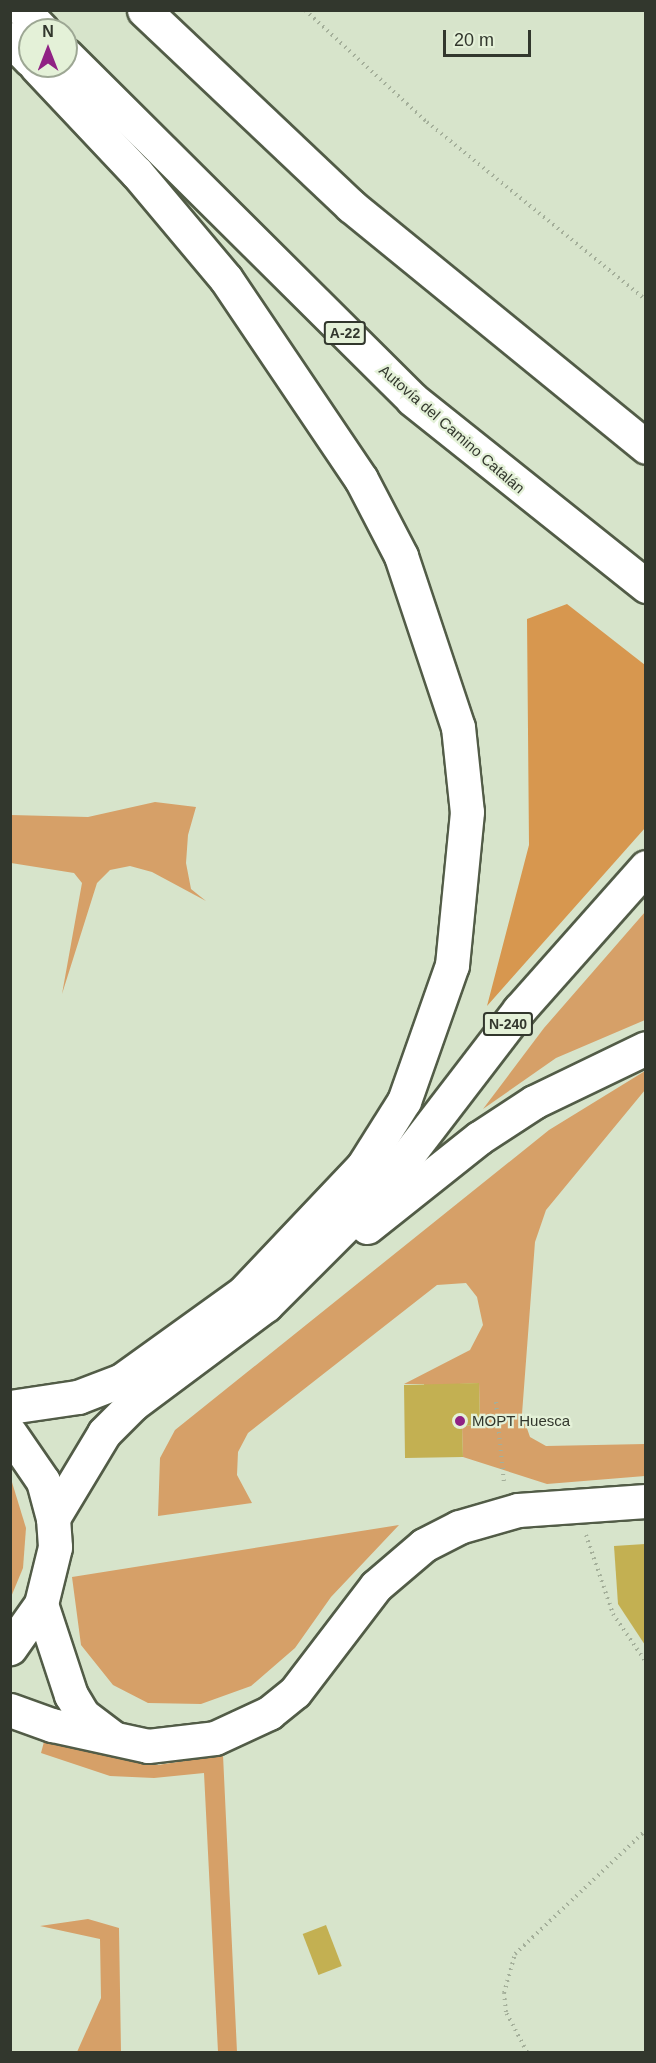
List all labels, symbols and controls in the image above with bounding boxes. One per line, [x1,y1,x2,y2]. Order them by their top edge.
north arrow [18,18,78,78]
scale bar [446,18,534,56]
text: N [42,23,54,40]
text: 20 m [454,30,494,50]
road number: A-22 [322,322,368,344]
street label: Autovía del Camino Catalán [376,361,528,497]
road number: N-240 [482,1013,534,1035]
place label: MOPT Huesca [472,1412,570,1430]
marker: MOPT Huesca [453,1414,467,1428]

